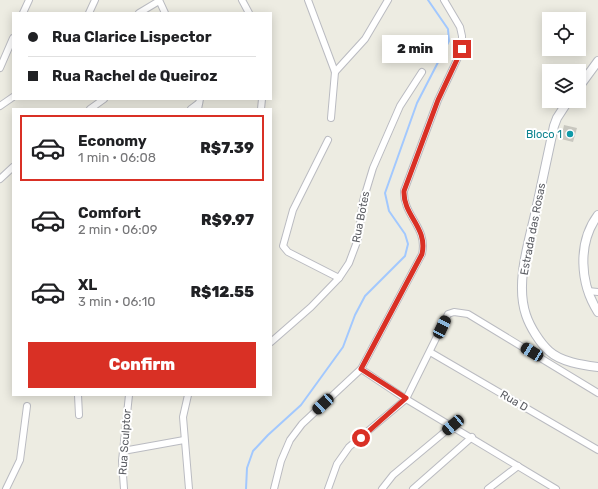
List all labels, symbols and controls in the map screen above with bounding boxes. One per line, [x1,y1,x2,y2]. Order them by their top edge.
map controls [542,12,586,108]
button: locate [542,12,586,56]
text: Rua Clarice Lispector [52,28,212,46]
callout: 2 min [382,35,448,63]
route end [453,40,471,58]
text: 2 min [397,41,433,56]
button: layers [542,64,586,108]
text: Rua Rachel de Queiroz [52,67,217,85]
place label: Bloco 1 [526,128,562,141]
marker: Bloco 1 [565,129,575,139]
icon: car [30,130,66,166]
text: Economy [78,132,147,150]
text: R$7.39 [200,139,254,157]
text: 1 min · 06:08 [78,150,156,165]
street label: Estrada das Rosas [518,181,548,276]
street label: Rua Botes [350,190,372,244]
icon: car [30,202,66,238]
text: Comfort [78,204,141,222]
text: R$9.97 [201,211,254,229]
text: 2 min · 06:09 [78,222,157,237]
icon: car [30,274,66,310]
text: XL [78,276,97,294]
text: R$12.55 [190,283,254,301]
text: 3 min · 06:10 [78,294,155,309]
car [431,314,453,340]
car [519,341,545,363]
button: Confirm [28,342,256,388]
street label: Rua D [498,388,530,414]
car [310,391,336,417]
street label: Rua Sculptor [116,408,134,475]
car [440,413,466,437]
route start [352,429,370,447]

